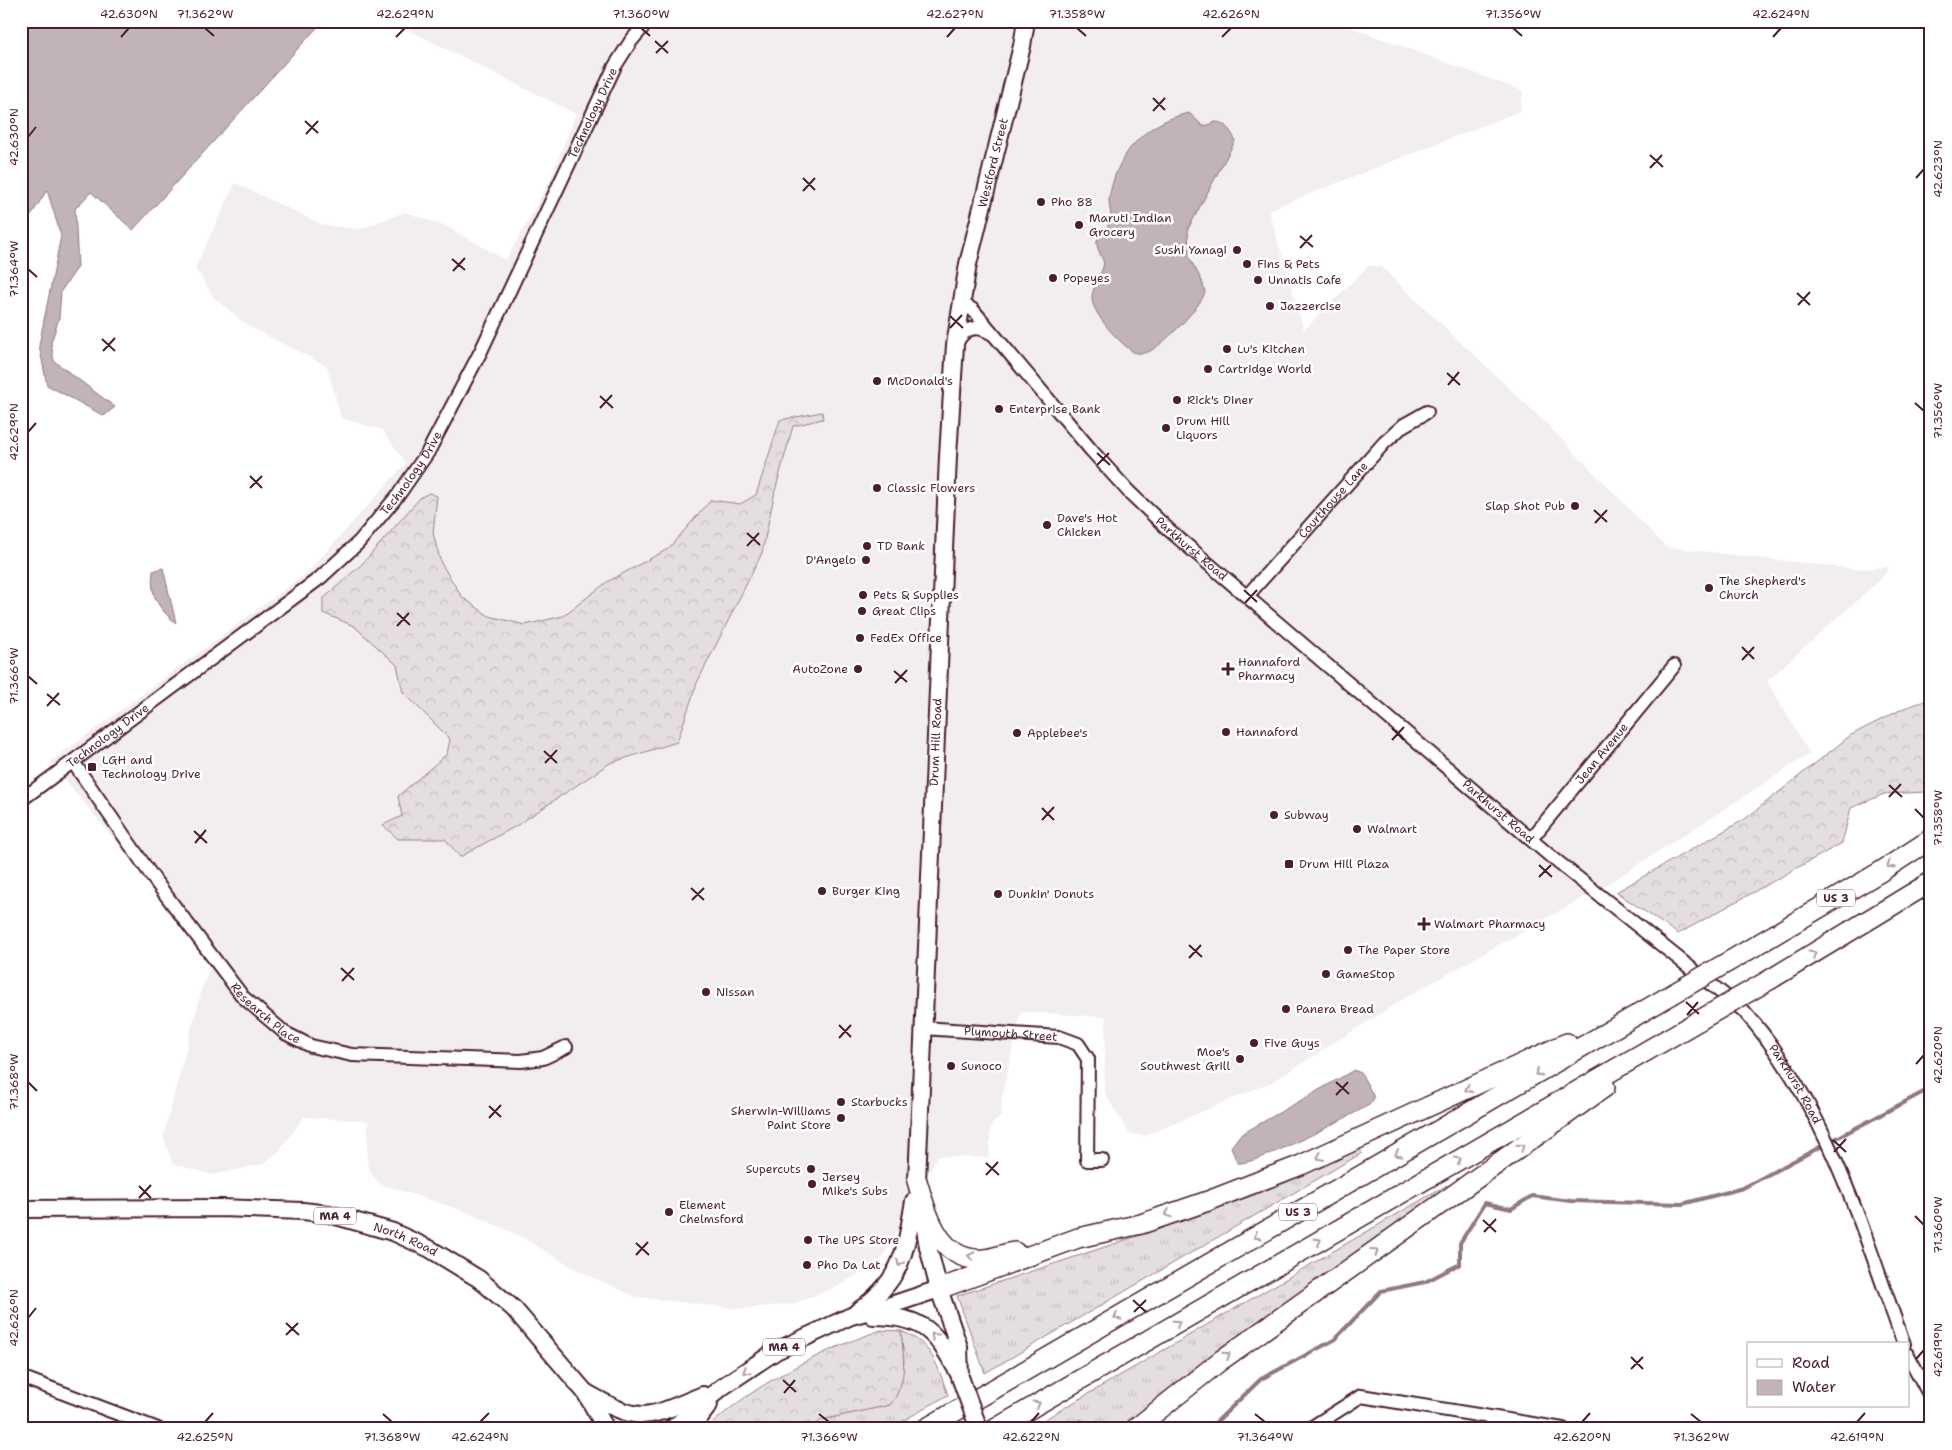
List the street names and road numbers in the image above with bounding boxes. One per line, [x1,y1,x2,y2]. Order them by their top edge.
street label: Technology Drive [565,65,621,161]
street label: Westford Street [974,116,1012,209]
street label: Technology Drive [377,428,446,519]
street label: Courthouse Lane [1295,458,1372,542]
street label: Parkhurst Road [1152,513,1231,585]
street label: Drum Hill Road [926,697,946,786]
street label: Technology Drive [63,700,152,772]
street label: Jean Avenue [1572,719,1632,787]
street label: Parkhurst Road [1459,776,1538,847]
road number: US 3 [1817,890,1855,906]
street label: Research Place [227,980,303,1048]
street label: Plymouth Street [964,1023,1058,1045]
street label: Parkhurst Road [1765,1041,1825,1127]
road number: US 3 [1279,1204,1317,1220]
road number: MA 4 [314,1208,356,1224]
street label: North Road [372,1219,441,1260]
road number: MA 4 [763,1338,805,1355]

